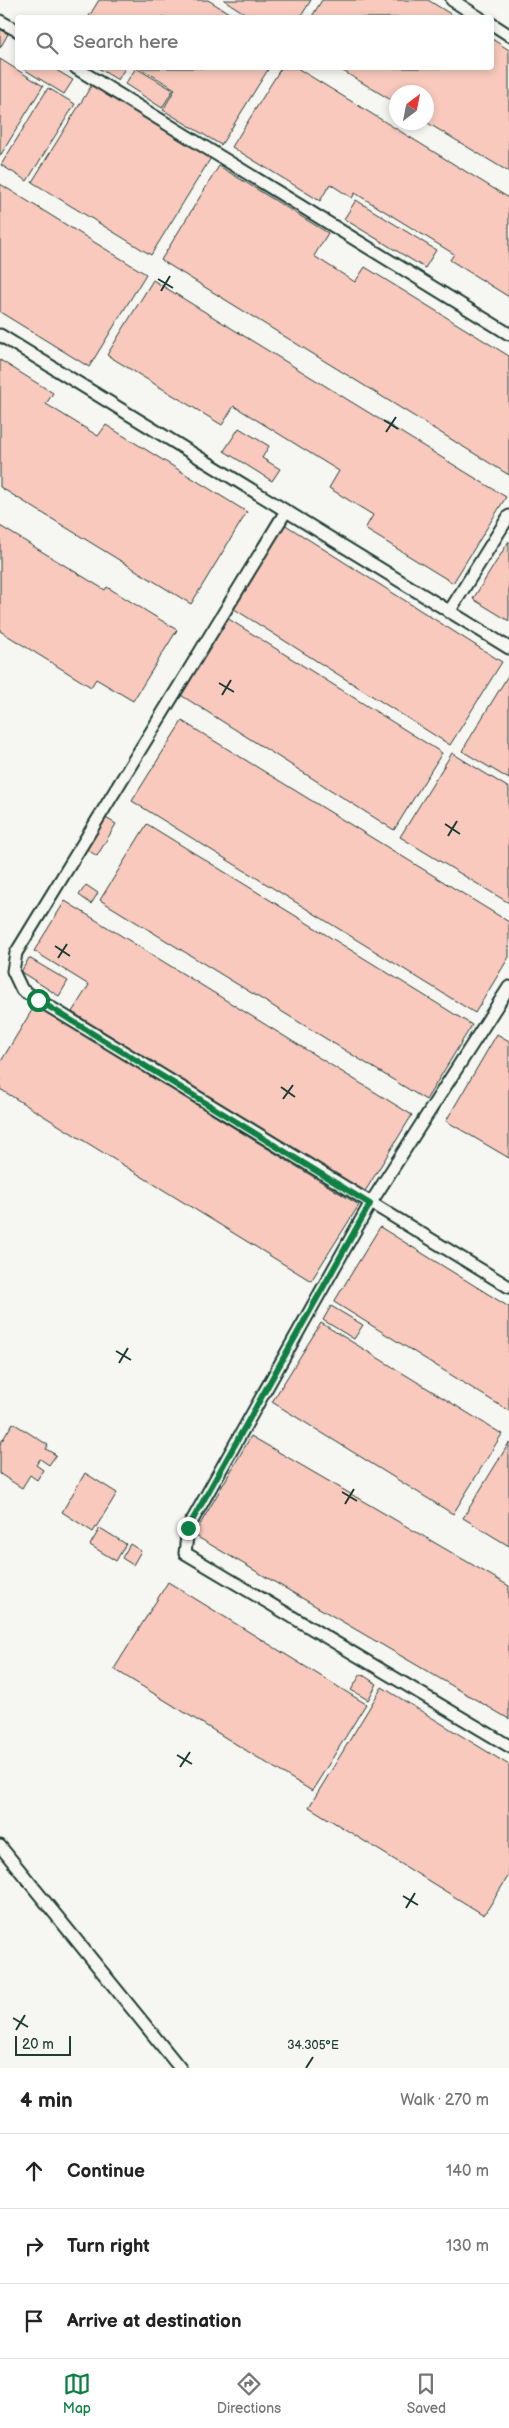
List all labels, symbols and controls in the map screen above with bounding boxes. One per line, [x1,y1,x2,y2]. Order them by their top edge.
search box [15,15,494,70]
icon: search [33,29,61,57]
text: Search here [73,31,178,54]
north arrow [389,85,434,130]
route start [27,989,50,1012]
route end [177,1517,200,1540]
scale bar [15,2033,71,2056]
text: 20 m [22,2036,54,2053]
text: 34.305°E [287,2038,339,2053]
text: 4 min [20,2088,73,2113]
text: Walk · 270 m [400,2091,489,2110]
icon: ahead [20,2157,48,2185]
text: Continue [67,2160,145,2183]
text: 140 m [446,2162,489,2181]
icon: right [20,2232,48,2260]
text: Turn right [67,2235,150,2258]
text: 130 m [446,2237,489,2256]
icon: arrive [20,2307,48,2335]
text: Arrive at destination [67,2310,242,2333]
tab: Map [63,2370,91,2417]
tab: Directions [217,2370,281,2417]
tab: Saved [407,2370,446,2417]

